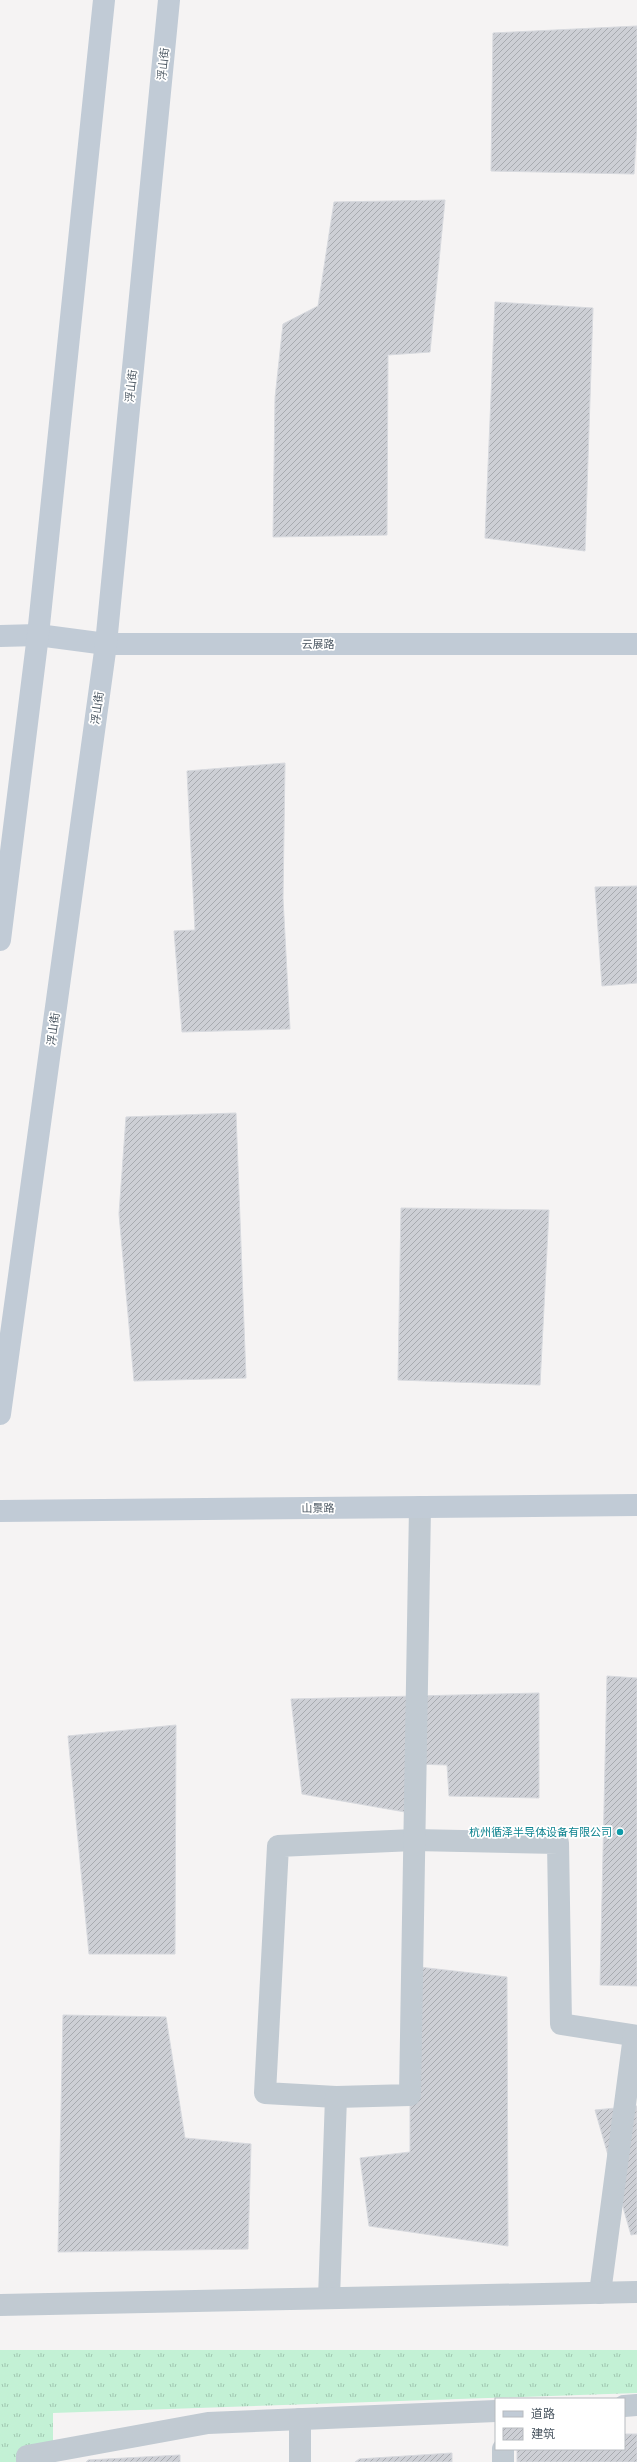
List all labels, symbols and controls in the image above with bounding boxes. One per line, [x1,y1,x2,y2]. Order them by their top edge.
street label: 浮山街 [155,47,171,81]
street label: 浮山街 [123,369,139,403]
street label: 云展路 [302,638,335,650]
street label: 浮山街 [89,691,105,725]
street label: 浮山街 [45,1012,61,1046]
street label: 山景路 [301,1502,335,1514]
place label: 杭州循泽半导体设备有限公司 [469,1826,612,1838]
marker: 杭州循泽半导体设备有限公司 [615,1827,625,1837]
legend [495,2398,625,2450]
text: 道路 [531,2407,555,2420]
text: 建筑 [531,2427,555,2440]

